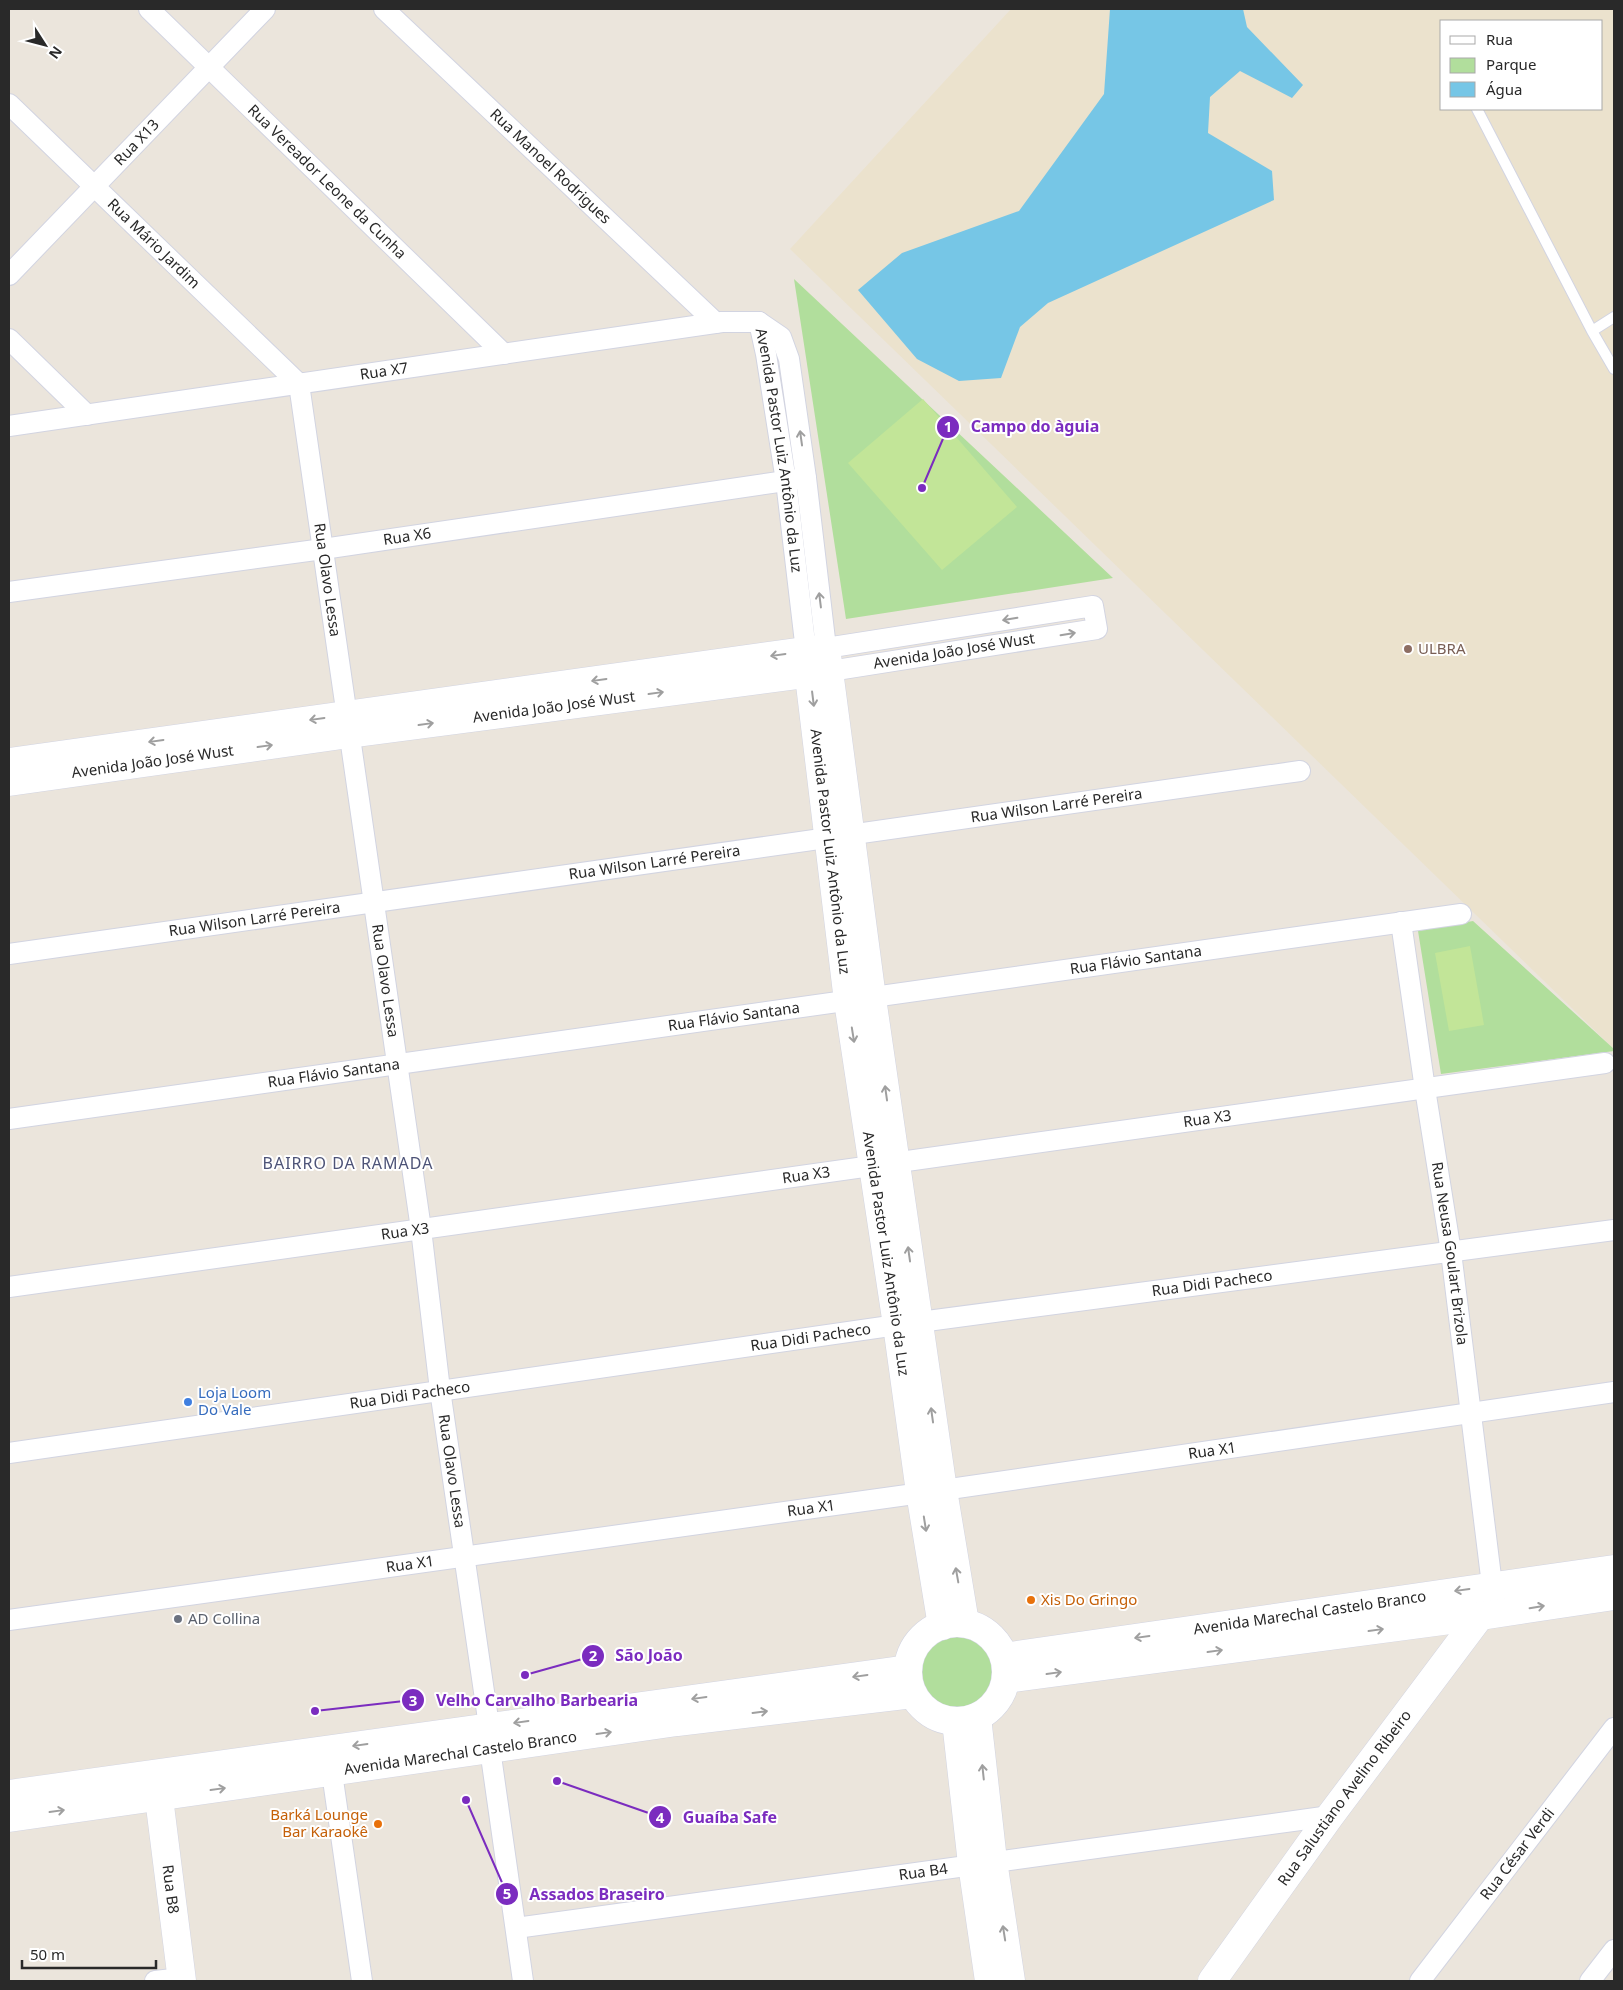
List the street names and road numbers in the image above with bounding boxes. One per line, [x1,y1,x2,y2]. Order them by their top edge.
street label: Rua Vereador Leone da Cunha [244,99,411,263]
street label: Rua Manoel Rodrigues [486,104,616,228]
street label: Rua X13 [109,114,163,169]
street label: Rua Mário Jardim [104,193,205,292]
street label: Avenida Pastor Luiz Antônio da Luz [752,326,808,574]
street label: Rua X7 [359,357,409,384]
street label: Rua Olavo Lessa [310,522,346,638]
street label: Rua X6 [382,522,432,549]
street label: Avenida João José Wust [872,627,1037,673]
street label: Avenida João José Wust [471,685,637,727]
street label: Avenida Pastor Luiz Antônio da Luz [806,728,856,975]
street label: Avenida João José Wust [70,739,235,782]
street label: Rua Wilson Larré Pereira [969,782,1143,827]
street label: Rua Wilson Larré Pereira [567,839,741,884]
street label: Rua Wilson Larré Pereira [167,896,341,940]
street label: Rua Olavo Lessa [368,922,404,1039]
street label: Rua Flávio Santana [1068,940,1203,978]
street label: Rua Flávio Santana [666,996,801,1035]
street label: Rua Flávio Santana [266,1053,401,1091]
street label: Rua X3 [1182,1105,1232,1131]
street label: Avenida Pastor Luiz Antônio da Luz [859,1130,915,1377]
street label: Rua Neusa Goulart Brizola [1428,1160,1473,1346]
street label: Rua X3 [781,1161,831,1187]
street label: Rua X3 [380,1217,430,1244]
street label: Rua Didi Pacheco [1150,1264,1273,1300]
street label: Rua Didi Pacheco [749,1318,872,1355]
street label: Rua Didi Pacheco [348,1376,471,1413]
street label: Rua Olavo Lessa [435,1413,471,1529]
street label: Rua X1 [1187,1436,1237,1463]
street label: Rua X1 [786,1494,836,1521]
street label: Rua X1 [385,1550,435,1576]
street label: Avenida Marechal Castelo Branco [1192,1585,1427,1639]
street label: Rua Salustiano Avelino Ribeiro [1272,1706,1415,1889]
street label: Avenida Marechal Castelo Branco [342,1726,578,1779]
street label: Rua César Verdi [1475,1803,1558,1903]
street label: Rua B4 [897,1858,949,1884]
street label: Rua B8 [158,1863,184,1915]

